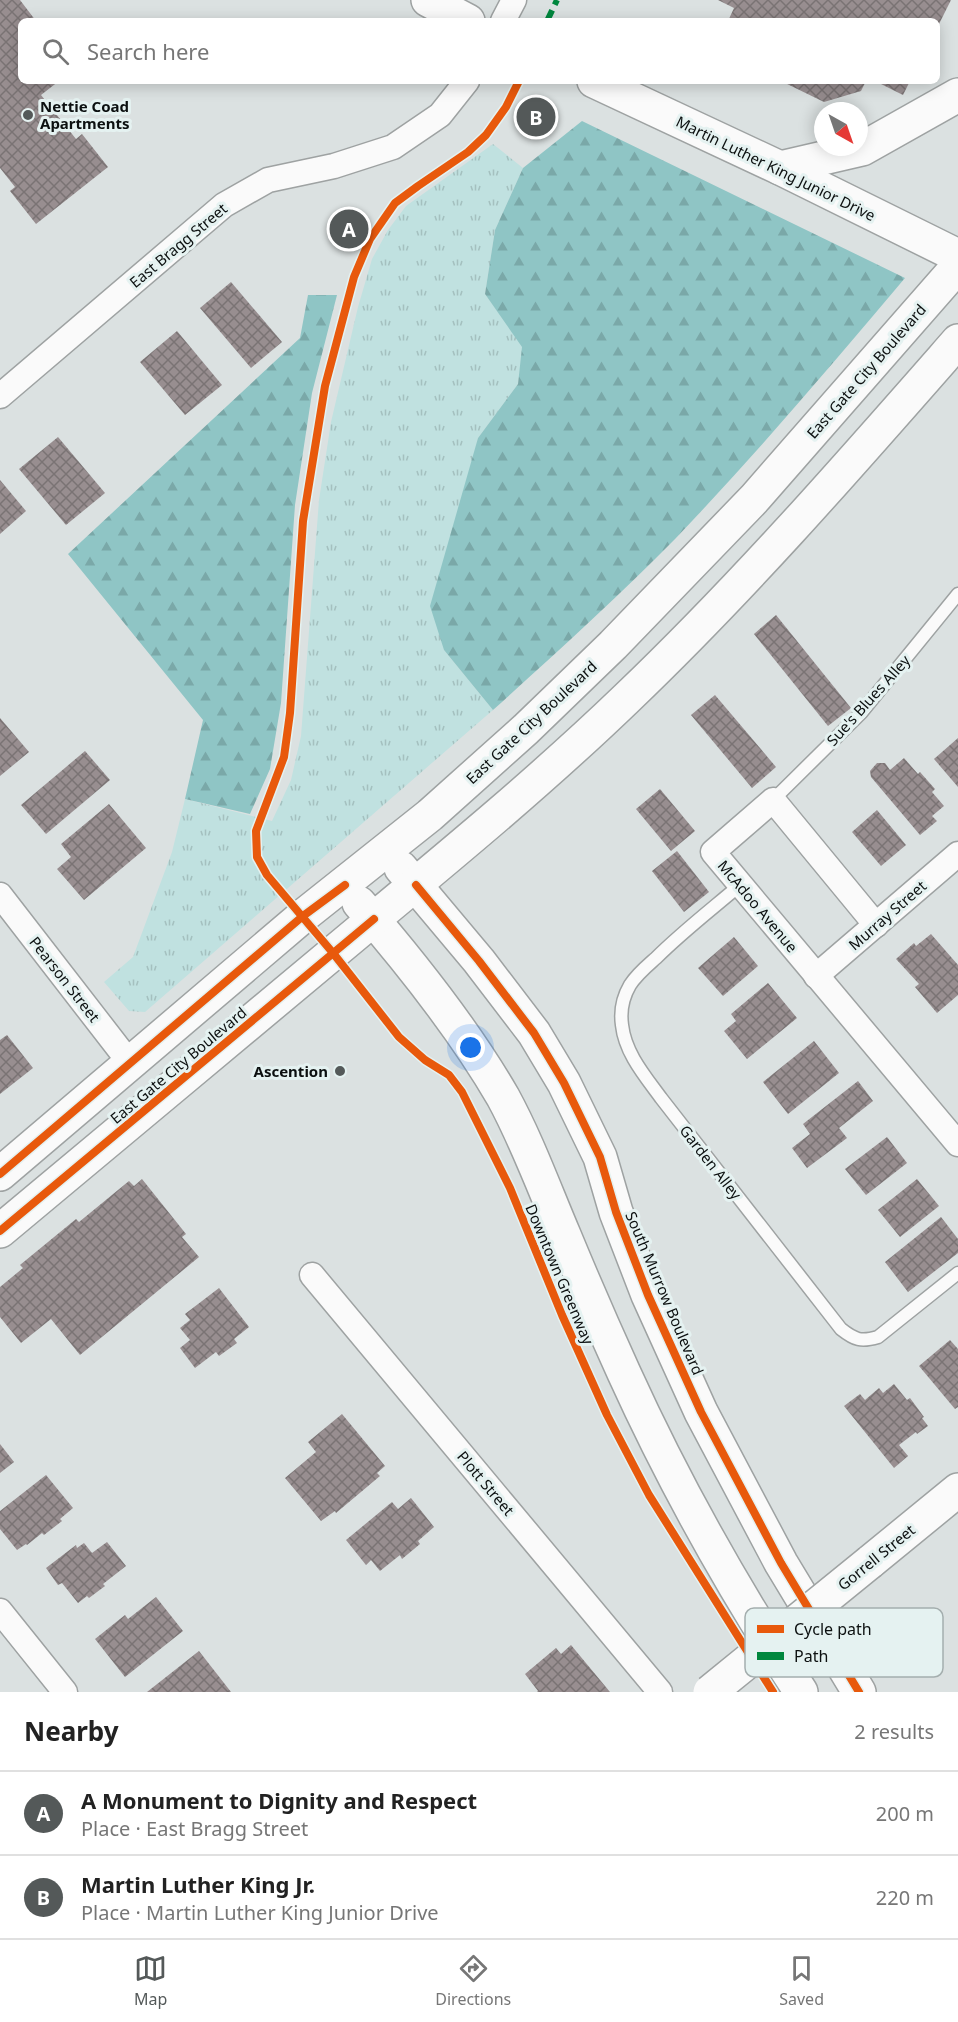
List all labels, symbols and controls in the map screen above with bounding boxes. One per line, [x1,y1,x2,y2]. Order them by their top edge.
search box [18,18,940,84]
icon: search [39,35,72,68]
text: Search here [87,36,209,66]
pin: B [516,94,556,140]
place label: Nettie Coad Apartments [40,96,129,133]
north arrow [814,102,868,156]
marker: Nettie Coad Apartments [21,108,35,122]
street label: Martin Luther King Junior Drive [673,111,879,225]
street label: East Bragg Street [125,198,231,292]
pin: A [330,206,368,252]
street label: East Gate City Boulevard [802,300,930,442]
street label: Sue's Blues Alley [822,650,914,750]
street label: East Gate City Boulevard [461,656,601,788]
street label: McAdoo Avenue [714,856,802,956]
street label: Murray Street [844,875,931,954]
street label: Pearson Street [25,932,105,1026]
street label: East Gate City Boulevard [106,1002,250,1128]
your location [456,1033,485,1062]
place label: Ascention [254,1061,328,1081]
marker: Ascention [333,1064,347,1078]
street label: Garden Alley [676,1121,747,1204]
street label: Downtown Greenway [521,1201,599,1348]
street label: South Murrow Boulevard [621,1208,709,1378]
street label: Plott Street [453,1446,519,1520]
street label: Gorrell Street [833,1519,919,1594]
legend [745,1608,943,1677]
text: Cycle path [794,1618,872,1640]
text: Path [794,1645,828,1667]
text: Nearby [24,1713,119,1749]
text: 2 results [854,1718,934,1745]
text: A Monument to Dignity and Respect [81,1785,477,1815]
text: A [37,1800,50,1827]
text: 200 m [876,1800,934,1827]
text: Place · East Bragg Street [81,1815,308,1842]
text: Martin Luther King Jr. [81,1869,315,1899]
text: B [37,1884,50,1911]
text: 220 m [876,1884,934,1911]
text: Place · Martin Luther King Junior Drive [81,1899,439,1926]
tab: Map [134,1952,167,2010]
tab: Directions [435,1952,511,2010]
tab: Saved [779,1952,824,2010]

